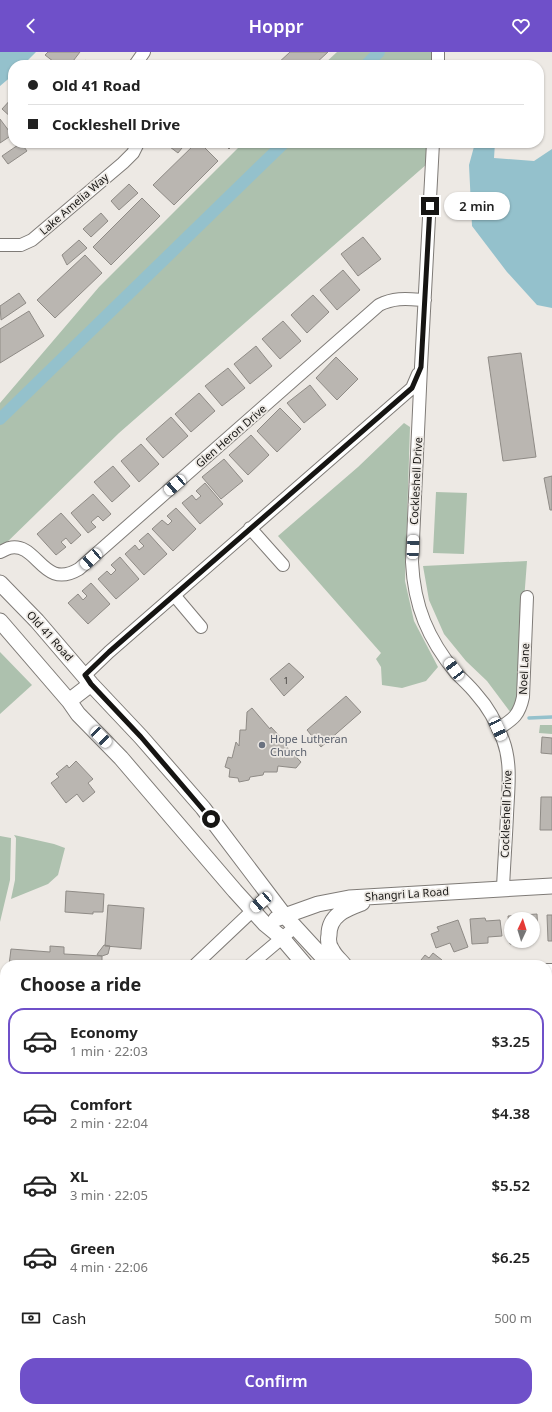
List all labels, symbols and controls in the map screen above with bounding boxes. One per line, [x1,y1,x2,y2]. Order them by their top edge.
text: Hoppr [248,14,304,38]
icon: back [20,15,42,37]
icon: heart [510,15,532,37]
text: Old 41 Road [52,75,140,95]
text: Cockleshell Drive [52,114,180,134]
street label: Lake Amelia Way [36,169,112,238]
callout: 2 min [444,192,510,220]
route end [421,197,439,215]
text: 2 min [459,197,495,215]
street label: Glen Heron Drive [192,401,269,470]
street label: Cockleshell Drive [406,437,425,525]
car [162,473,188,497]
car [407,535,419,559]
car [78,547,104,571]
street label: Old 41 Road [24,607,77,664]
street label: Noel Lane [515,643,532,695]
car [442,656,466,682]
house number: 1 [283,674,289,687]
car [487,716,509,742]
car [88,724,114,750]
place label: Hope Lutheran Church [270,731,347,759]
marker: Hope Lutheran Church [257,740,267,750]
street label: Cockleshell Drive [496,770,515,858]
route start [202,810,220,828]
street label: Shangri La Road [365,883,449,904]
car [248,890,274,914]
north arrow [504,912,540,948]
map controls [504,912,540,948]
text: Choose a ride [20,972,141,996]
text: Economy [70,1022,138,1042]
icon: car [22,1023,58,1059]
text: $3.25 [492,1031,530,1051]
text: 1 min · 22:03 [70,1042,148,1060]
text: Comfort [70,1094,132,1114]
icon: car [22,1095,58,1131]
text: $4.38 [492,1103,530,1123]
text: 2 min · 22:04 [70,1114,148,1132]
text: XL [70,1166,88,1186]
icon: car [22,1167,58,1203]
text: $5.52 [492,1175,530,1195]
text: 3 min · 22:05 [70,1186,148,1204]
text: Green [70,1238,115,1258]
icon: car [22,1239,58,1275]
text: $6.25 [492,1247,530,1267]
text: 4 min · 22:06 [70,1258,148,1276]
icon: cash [20,1307,42,1329]
text: Cash [52,1308,86,1328]
text: 500 m [494,1309,532,1327]
button: Confirm [20,1358,532,1404]

